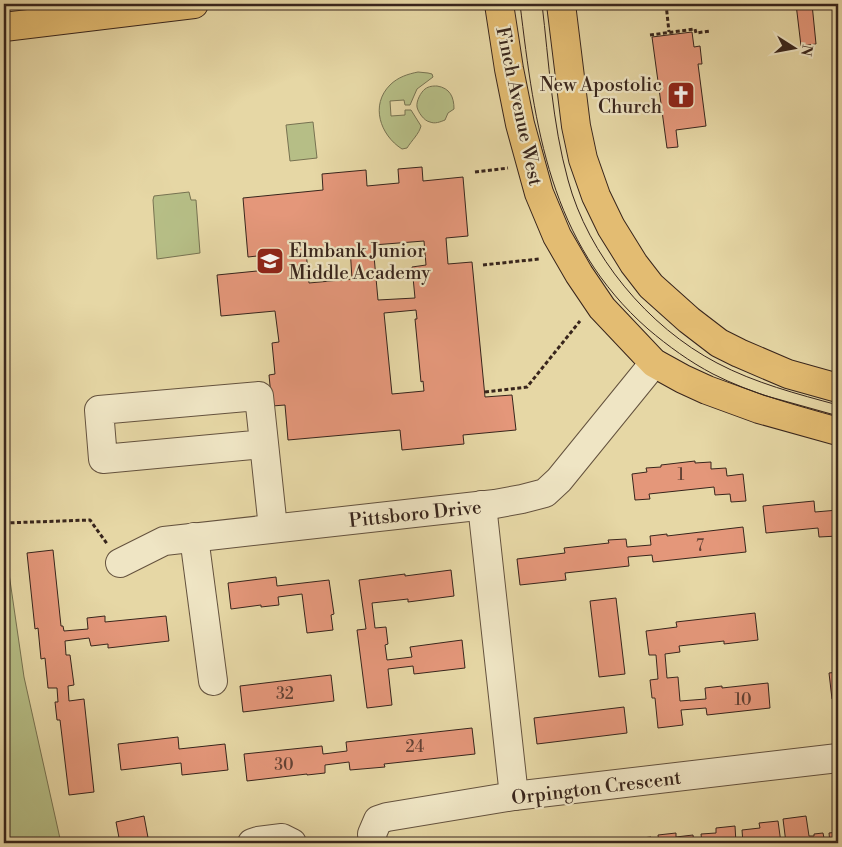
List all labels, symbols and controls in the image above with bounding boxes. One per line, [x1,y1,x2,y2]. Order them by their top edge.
north arrow [770,22,820,72]
street label: Finch Avenue West [490,25,548,188]
text: N [796,43,816,57]
place label: New Apostolic Church [540,73,662,119]
church icon: New Apostolic Church [666,80,696,110]
place label: Elmbank Junior Middle Academy [289,239,431,285]
school or university icon: Elmbank Junior Middle Academy [255,246,285,276]
house number: 1 [678,465,685,485]
street label: Pittsboro Drive [348,495,483,533]
house number: 7 [696,536,704,556]
house number: 32 [276,684,294,704]
house number: 10 [735,690,752,710]
house number: 24 [406,737,425,757]
house number: 30 [274,755,294,775]
street label: Orpington Crescent [510,766,683,810]

